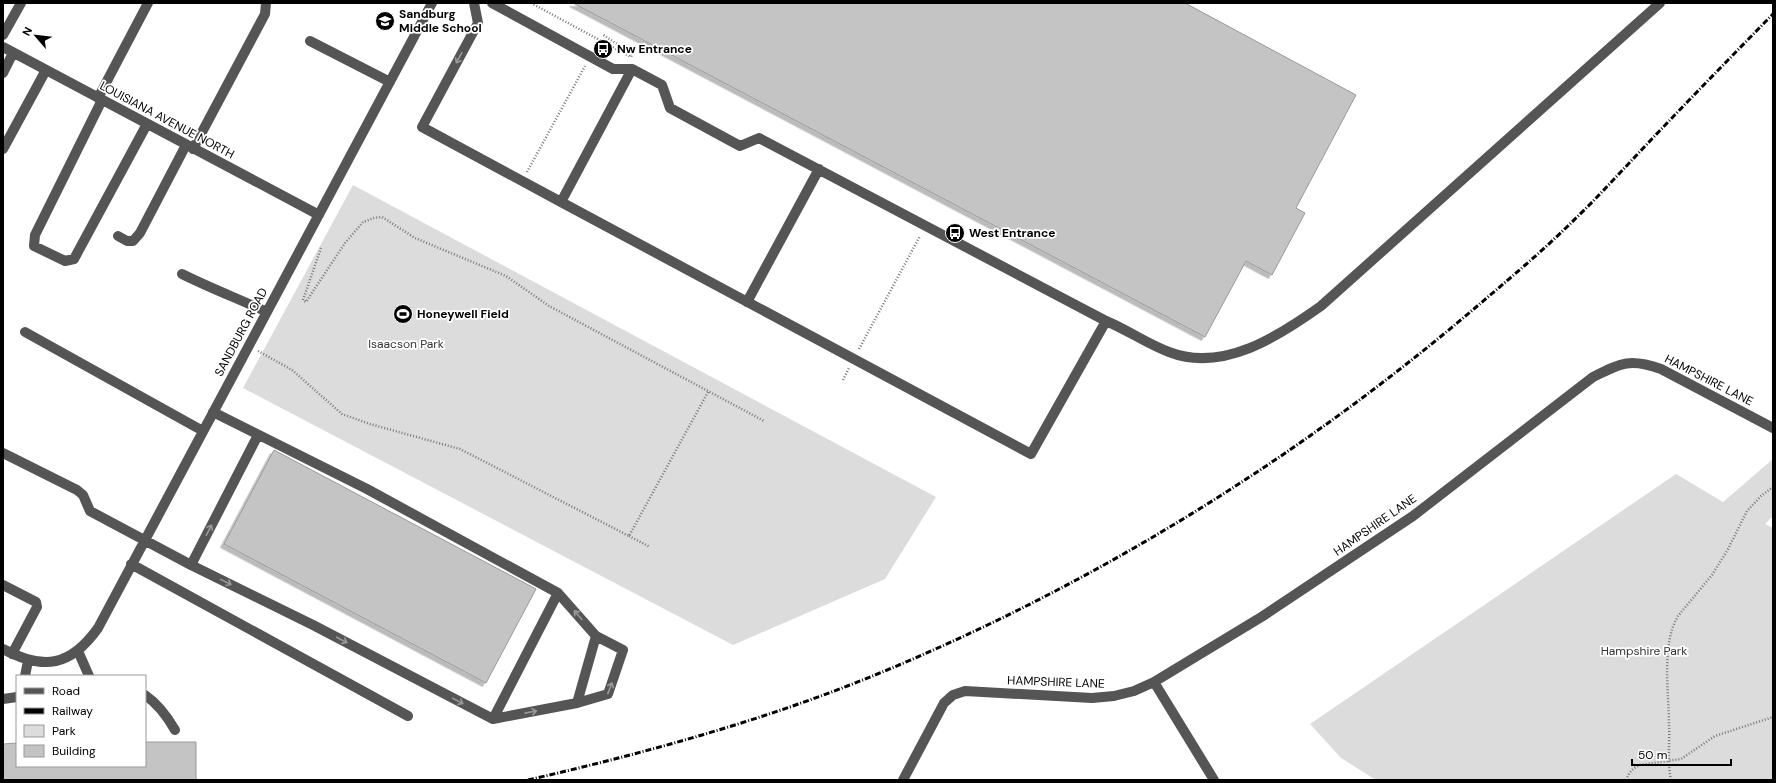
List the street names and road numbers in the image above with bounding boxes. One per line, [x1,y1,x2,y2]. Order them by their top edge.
street label: LOUISIANA AVENUE NORTH [97,78,237,162]
street label: SANDBURG ROAD [211,285,271,379]
street label: HAMPSHIRE LANE [1662,351,1756,409]
street label: HAMPSHIRE LANE [1330,490,1420,560]
street label: HAMPSHIRE LANE [1007,672,1105,692]

